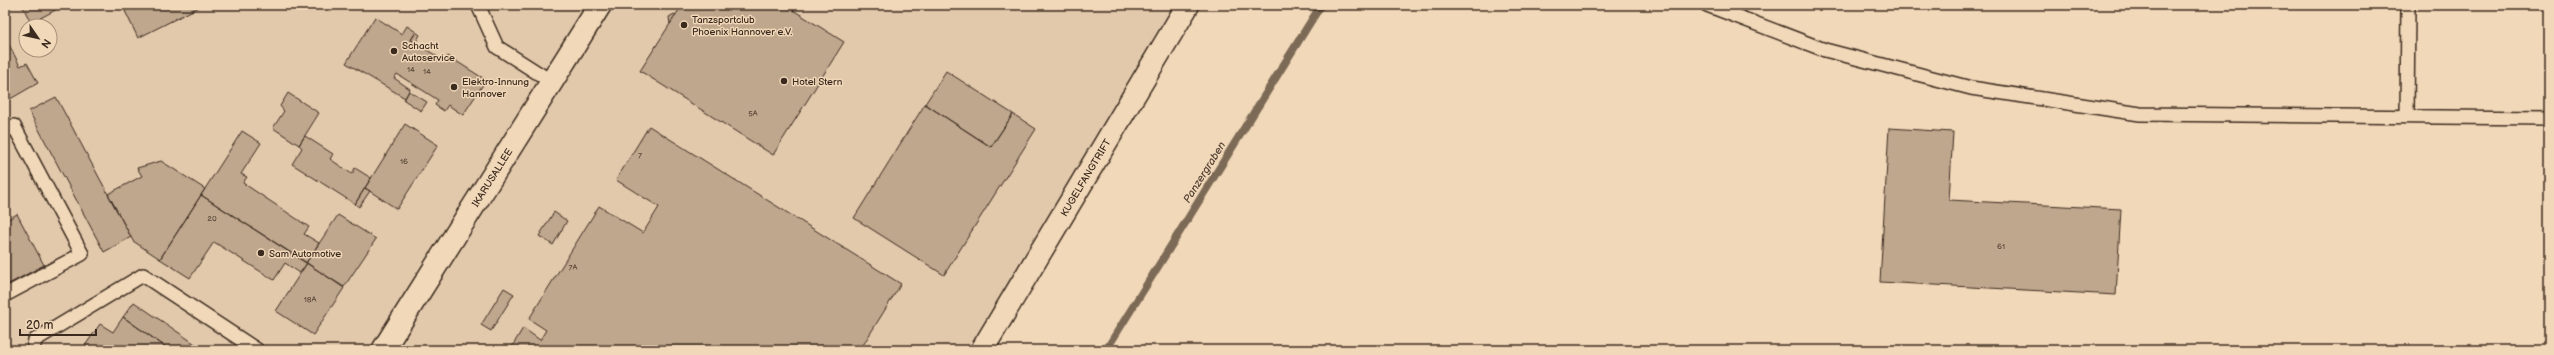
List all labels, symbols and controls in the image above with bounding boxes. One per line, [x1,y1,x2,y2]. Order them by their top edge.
place label: Tanzsportclub Phoenix Hannover e.V. [692,14,792,38]
north arrow [18,18,58,58]
marker: Tanzsportclub Phoenix Hannover e.V. [679,20,689,30]
text: N [38,36,54,50]
place label: Schacht Autoservice [402,40,455,64]
marker: Schacht Autoservice [389,46,399,56]
house number: 14 [407,65,415,74]
house number: 14 [423,67,431,76]
place label: Elektro-Innung Hannover [462,76,529,100]
marker: Hotel Stern [779,76,789,86]
place label: Hotel Stern [792,76,843,88]
marker: Elektro-Innung Hannover [449,82,459,92]
house number: 5A [748,109,758,118]
street label: KUGELFANGTRIFT [1058,137,1114,219]
water label: Panzergraben [1180,139,1228,205]
street label: IKARUSALLEE [470,146,516,209]
house number: 7 [638,151,642,160]
house number: 16 [400,157,408,166]
house number: 20 [207,214,217,223]
house number: 61 [1997,242,2005,251]
marker: Sam Automotive [256,248,266,258]
place label: Sam Automotive [269,248,341,260]
house number: 7A [569,263,578,272]
house number: 18A [304,295,316,304]
scale bar [20,311,96,337]
text: 20 m [26,318,53,333]

